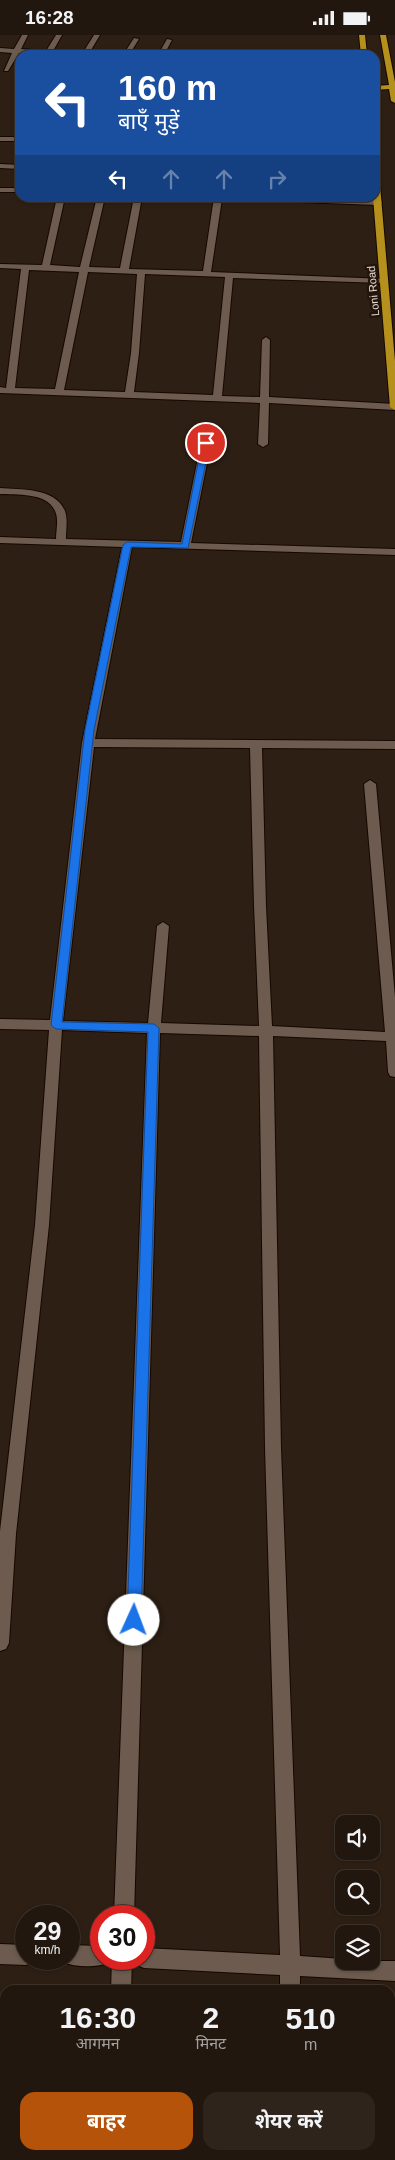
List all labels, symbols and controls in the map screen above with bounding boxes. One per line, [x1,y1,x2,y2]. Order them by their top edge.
text: 16:28 [25,7,74,28]
text: 160 m [118,68,217,107]
icon: left [35,70,100,135]
text: बाएँ मुड़ें [118,109,179,134]
icon: left [104,165,132,193]
icon: ahead [157,165,185,193]
icon: ahead [210,165,238,193]
icon: right [263,165,291,193]
street label: Loni Road [365,265,381,317]
pin [185,422,227,464]
icon: arrive [192,429,220,457]
position arrow [107,1593,159,1645]
map controls [335,1815,380,1970]
button: sound [335,1815,380,1860]
button: search [335,1870,380,1915]
speed limit sign: 30 [90,1905,155,1970]
text: 29 [34,1917,61,1945]
button: layers [335,1925,380,1970]
text: km/h [34,1943,61,1957]
text: 16:30 [59,2001,136,2034]
text: 2 [202,2001,219,2034]
text: 510 [286,2002,336,2035]
text: आगमन [76,2035,120,2052]
text: मिनट [195,2035,226,2052]
text: m [304,2036,317,2053]
button: बाहर [20,2092,193,2150]
button: शेयर करें [203,2092,375,2150]

